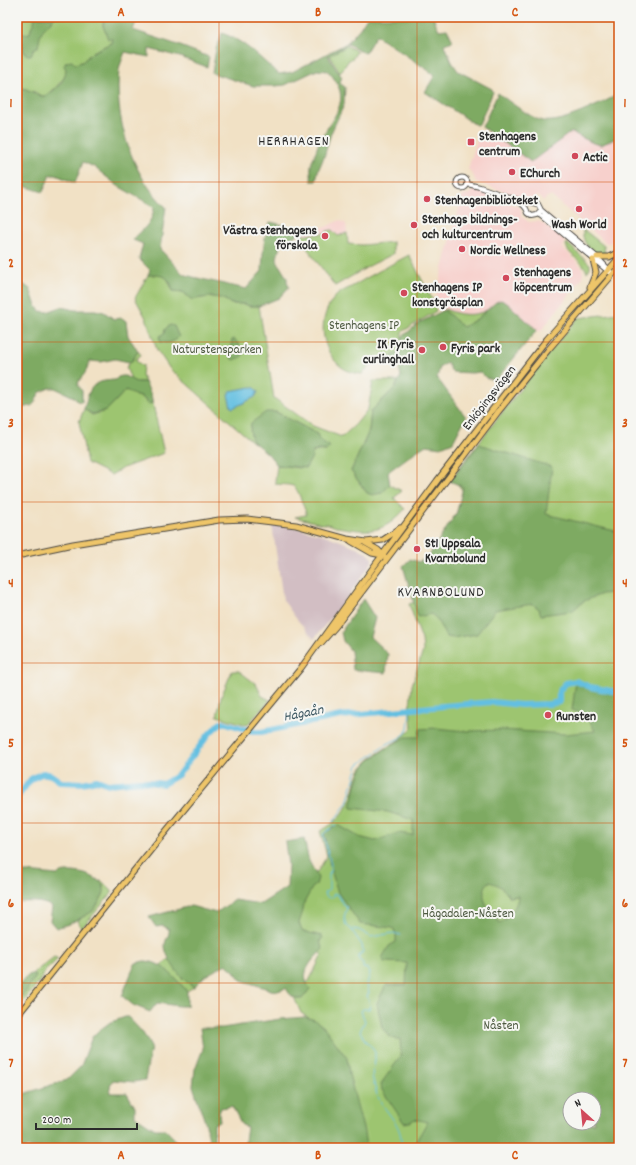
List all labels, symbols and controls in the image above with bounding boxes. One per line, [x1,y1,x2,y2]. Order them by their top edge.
text: A [117,4,125,23]
text: B [315,4,321,23]
text: C [512,4,519,23]
text: 1 [10,95,13,114]
text: 1 [624,95,627,114]
place label: Stenhagens centrum [479,128,537,162]
district label: HERRHAGEN [258,132,330,152]
marker: Stenhagens centrum [466,137,476,147]
place label: Actic [583,149,608,168]
marker: Actic [570,151,580,161]
place label: EChurch [520,165,560,184]
marker: EChurch [507,167,517,177]
place label: Stenhagenbiblioteket [435,192,538,211]
marker: Stenhagenbiblioteket [422,194,432,204]
marker: Wash World [574,204,584,214]
place label: Stenhags bildnings- och kulturcentrum [422,211,518,245]
place label: Wash World [551,216,607,235]
marker: Stenhags bildnings- och kulturcentrum [409,220,419,230]
place label: Västra stenhagens förskola [223,222,318,256]
marker: Västra stenhagens förskola [320,231,330,241]
place label: Nordic Wellness [470,242,546,261]
marker: Nordic Wellness [457,244,467,254]
text: 2 [8,255,14,274]
text: 2 [622,255,628,274]
place label: Stenhagens köpcentrum [514,264,572,298]
marker: Stenhagens köpcentrum [501,273,511,283]
place label: Stenhagens IP konstgräsplan [412,279,483,313]
marker: Stenhagens IP konstgräsplan [399,288,409,298]
park label: Stenhagens IP [329,317,399,336]
place label: IK Fyris curlinghall [363,336,415,370]
place label: Fyris park [451,340,501,359]
park label: Naturstensparken [172,341,262,360]
marker: Fyris park [438,342,448,352]
marker: IK Fyris curlinghall [417,345,427,355]
street label: Enköpingsvägen [459,362,521,435]
text: 3 [8,415,14,434]
text: 3 [622,415,628,434]
place label: St1 Uppsala Kvarnbolund [425,535,486,569]
marker: St1 Uppsala Kvarnbolund [412,544,422,554]
text: 4 [8,575,14,594]
text: 4 [622,575,628,594]
district label: KVARNBOLUND [398,583,484,603]
water label: Hågaån [282,700,326,728]
place label: Runsten [556,708,596,727]
marker: Runsten [543,710,553,720]
text: 5 [8,735,14,754]
text: 5 [622,735,628,754]
text: 6 [8,895,15,914]
text: 6 [622,895,629,914]
park label: Hågadalen-Nåsten [422,905,514,924]
park label: Nåsten [484,1017,518,1036]
text: 7 [9,1055,14,1074]
text: 7 [623,1055,628,1074]
north arrow [562,1091,602,1131]
text: N [572,1095,585,1112]
scale bar [36,1105,137,1131]
text: 200 m [42,1112,71,1129]
text: A [117,1147,125,1165]
text: B [315,1147,321,1165]
text: C [512,1147,519,1165]

